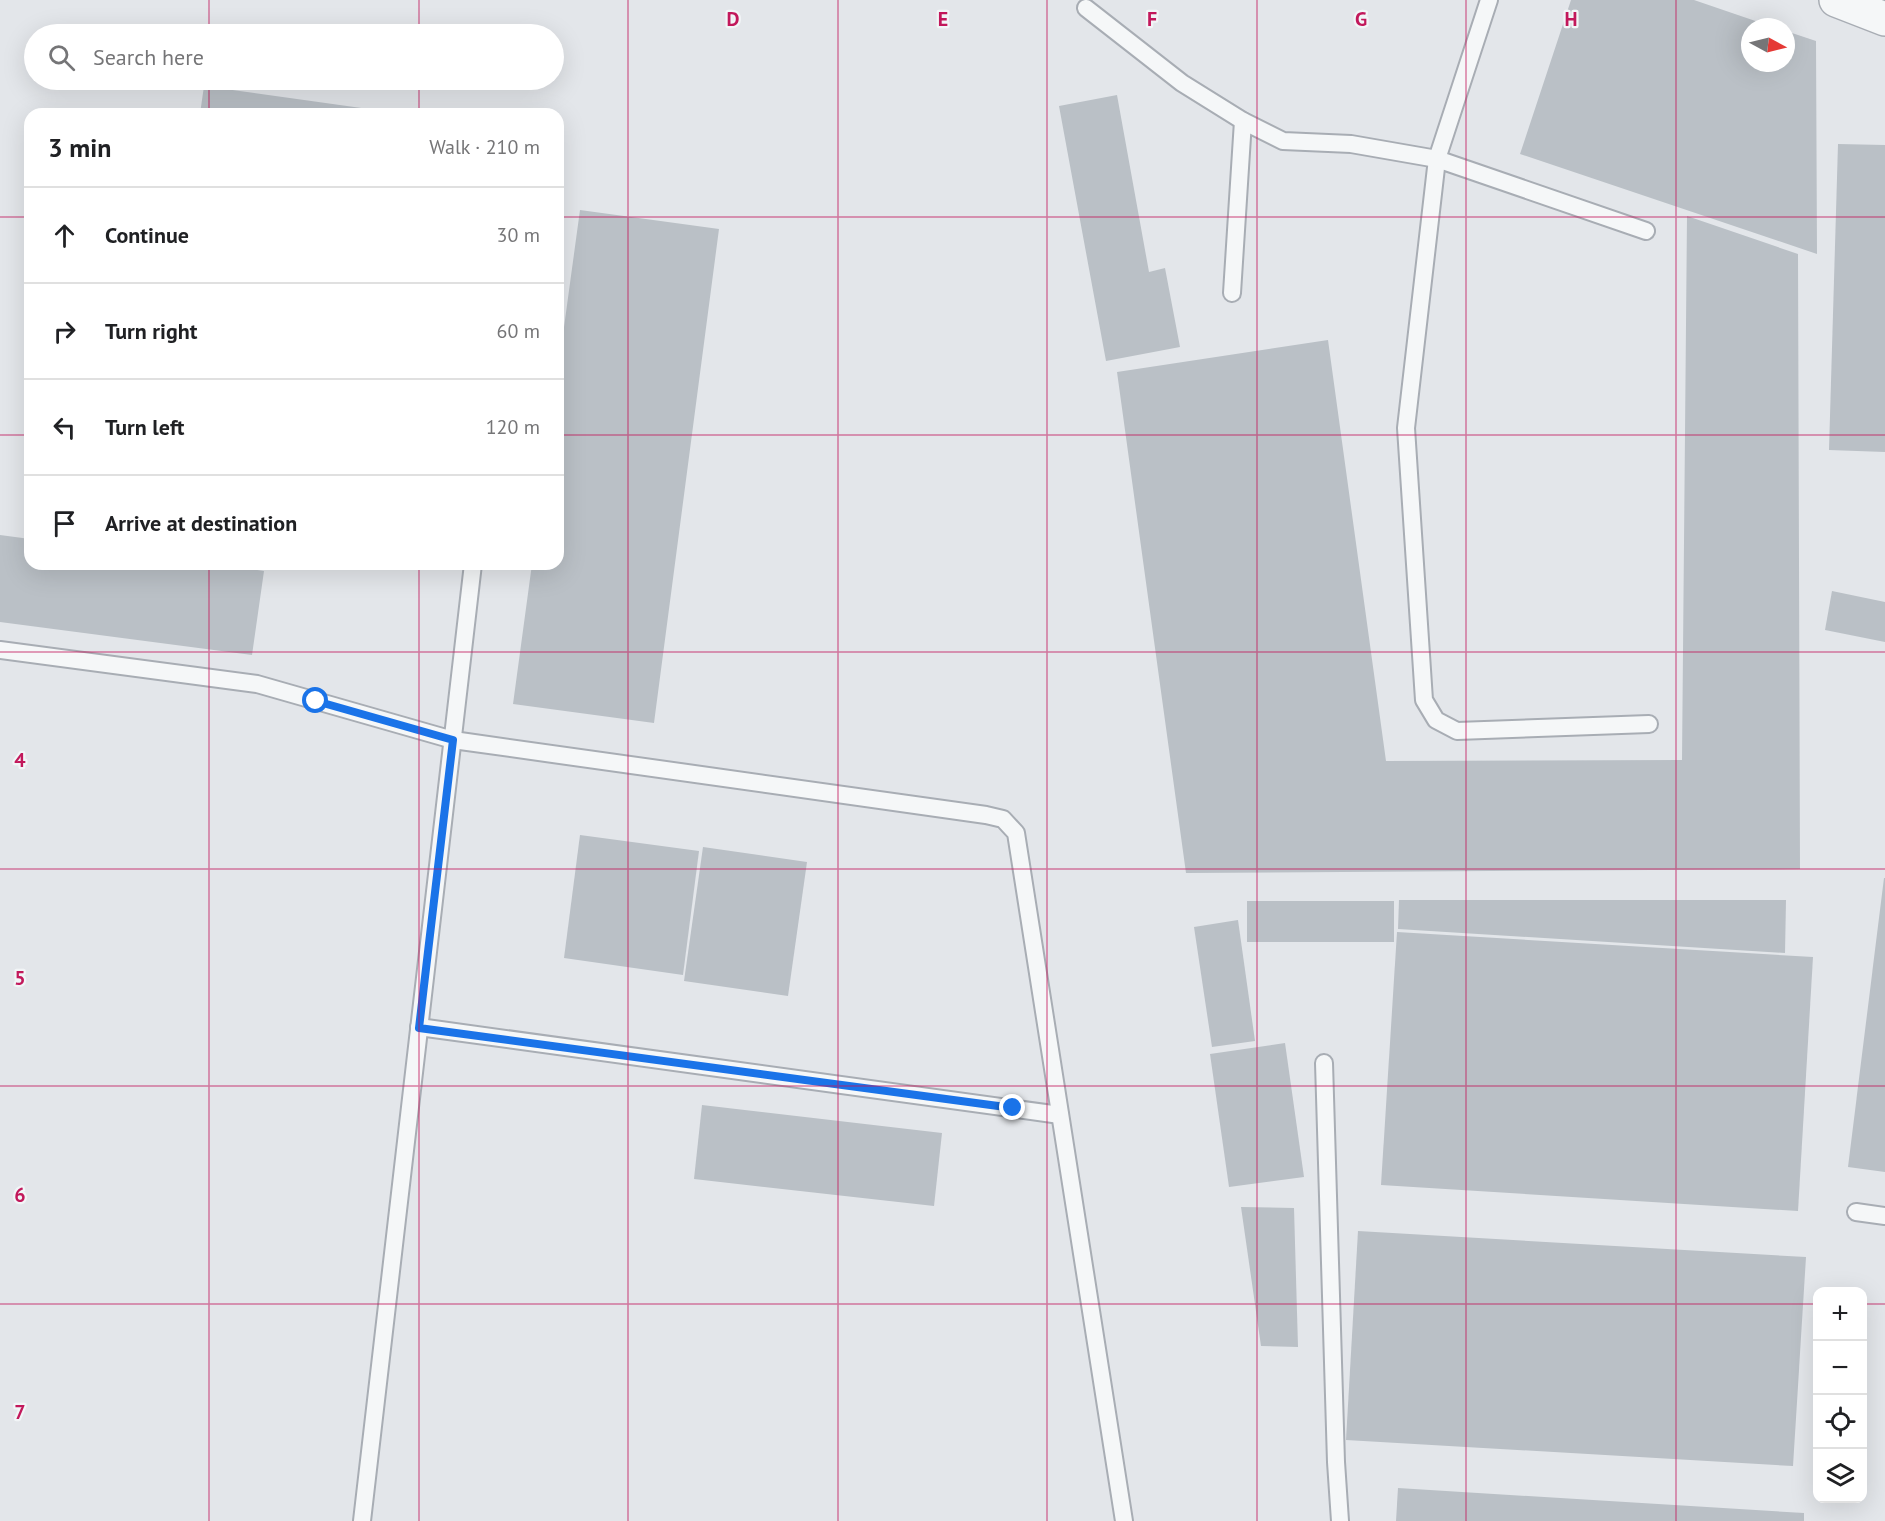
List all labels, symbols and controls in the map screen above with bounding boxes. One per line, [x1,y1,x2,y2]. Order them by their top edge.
text: D [727,6,740,32]
text: E [938,6,948,32]
text: F [1147,6,1157,32]
text: G [1355,6,1367,32]
text: H [1564,6,1578,32]
north arrow [1741,18,1795,72]
search box [24,24,564,90]
icon: search [45,41,78,74]
text: Search here [93,43,204,71]
text: 3 min [48,131,111,164]
text: Walk · 210 m [429,134,540,160]
icon: ahead [48,219,81,252]
text: Continue [105,221,189,249]
text: 30 m [497,222,540,248]
icon: right [48,315,81,348]
text: Turn right [105,317,197,345]
text: 60 m [497,318,540,344]
icon: left [48,411,81,444]
text: Turn left [105,413,185,441]
text: 120 m [486,414,540,440]
icon: arrive [48,507,81,540]
text: Arrive at destination [105,509,297,537]
route start [302,687,328,713]
text: 4 [14,747,26,773]
text: 5 [14,965,26,991]
route end [999,1094,1025,1120]
text: 6 [14,1182,26,1208]
map controls [1813,1287,1867,1503]
button: + [1813,1287,1867,1341]
button: − [1813,1341,1867,1395]
button: locate [1813,1395,1867,1449]
text: 7 [14,1399,26,1425]
button: layers [1813,1449,1867,1503]

